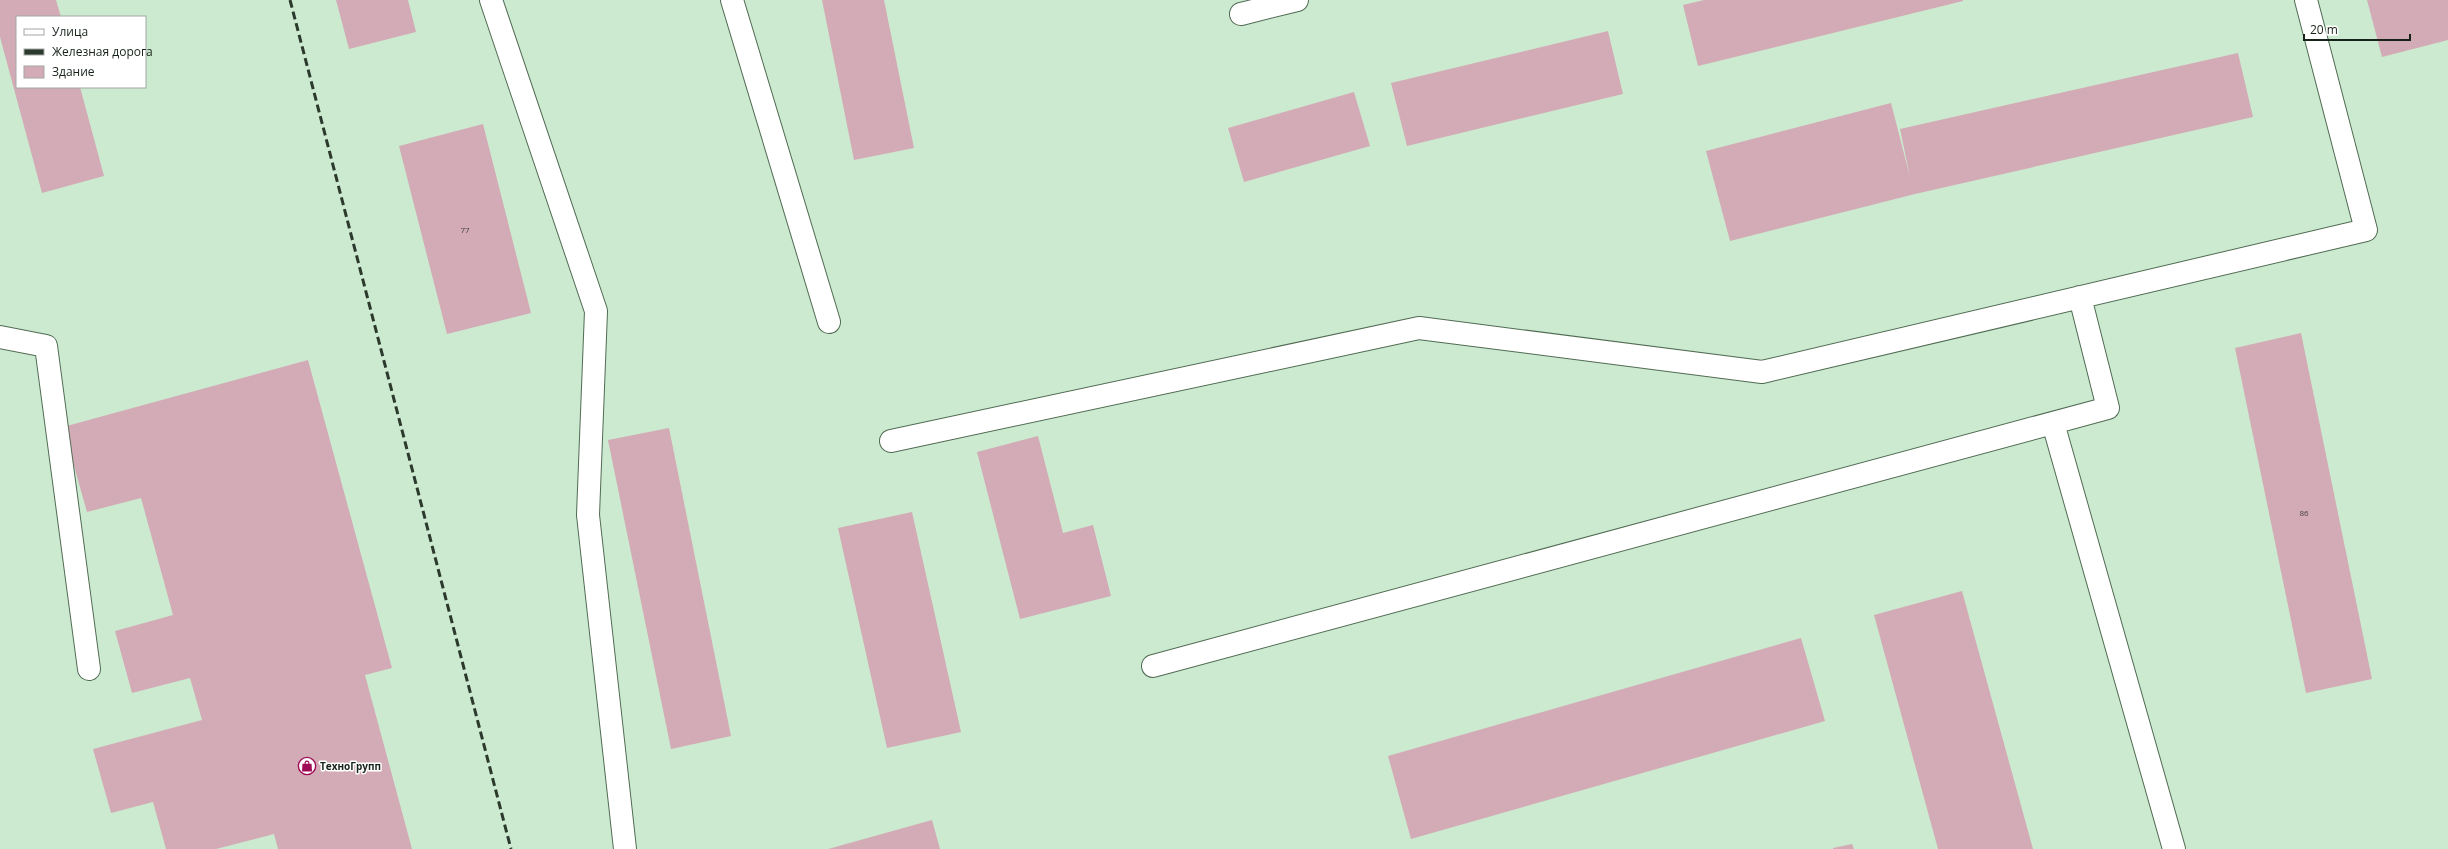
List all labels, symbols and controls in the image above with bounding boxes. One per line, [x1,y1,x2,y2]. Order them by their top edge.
legend [16,16,146,88]
scale bar [2304,16,2410,42]
text: 20 m [2310,21,2338,38]
text: Улица [52,23,88,40]
text: Железная дорога [52,43,153,60]
text: Здание [52,63,95,80]
house number: 77 [460,224,470,235]
house number: 86 [2299,507,2309,518]
shop icon: ТехноГрупп [297,756,317,776]
place label: ТехноГрупп [320,759,381,773]

